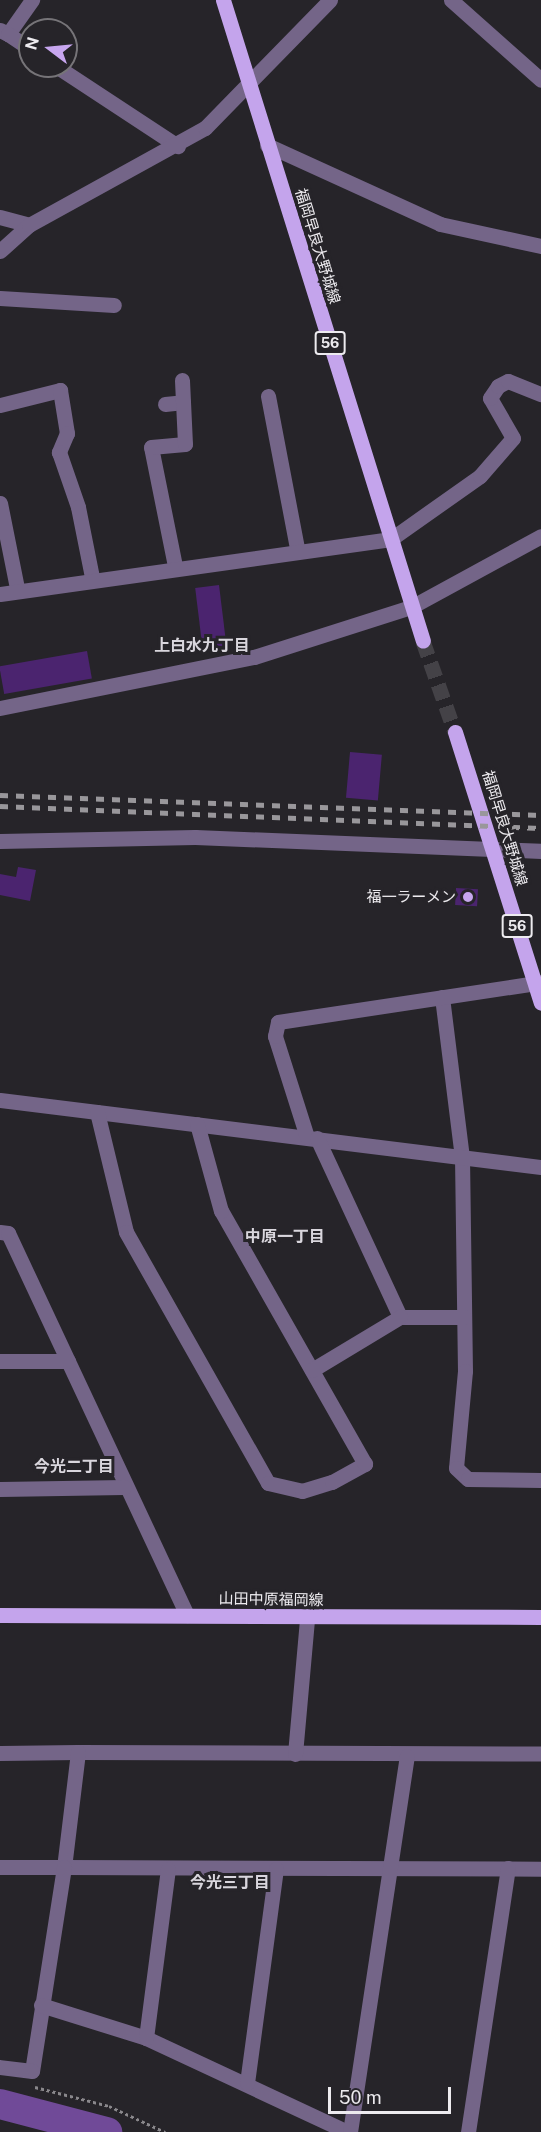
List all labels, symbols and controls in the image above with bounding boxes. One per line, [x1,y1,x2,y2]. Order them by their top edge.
north arrow [18,18,78,78]
text: N [21,35,43,52]
street label: 福岡早良大野城線 [292,186,344,306]
road number: 56 [314,332,346,354]
district label: 上白水九丁目 [154,636,250,656]
street label: 福岡早良大野城線 [479,768,531,888]
place label: 福一ラーメン [366,888,456,906]
marker: 福一ラーメン [461,890,475,904]
road number: 56 [500,915,534,937]
district label: 中原一丁目 [245,1227,325,1247]
district label: 今光二丁目 [34,1457,114,1477]
street label: 山田中原福岡線 [218,1589,324,1609]
district label: 今光三丁目 [190,1873,270,1893]
scale bar [331,2075,454,2113]
text: 50 m [339,2087,382,2108]

